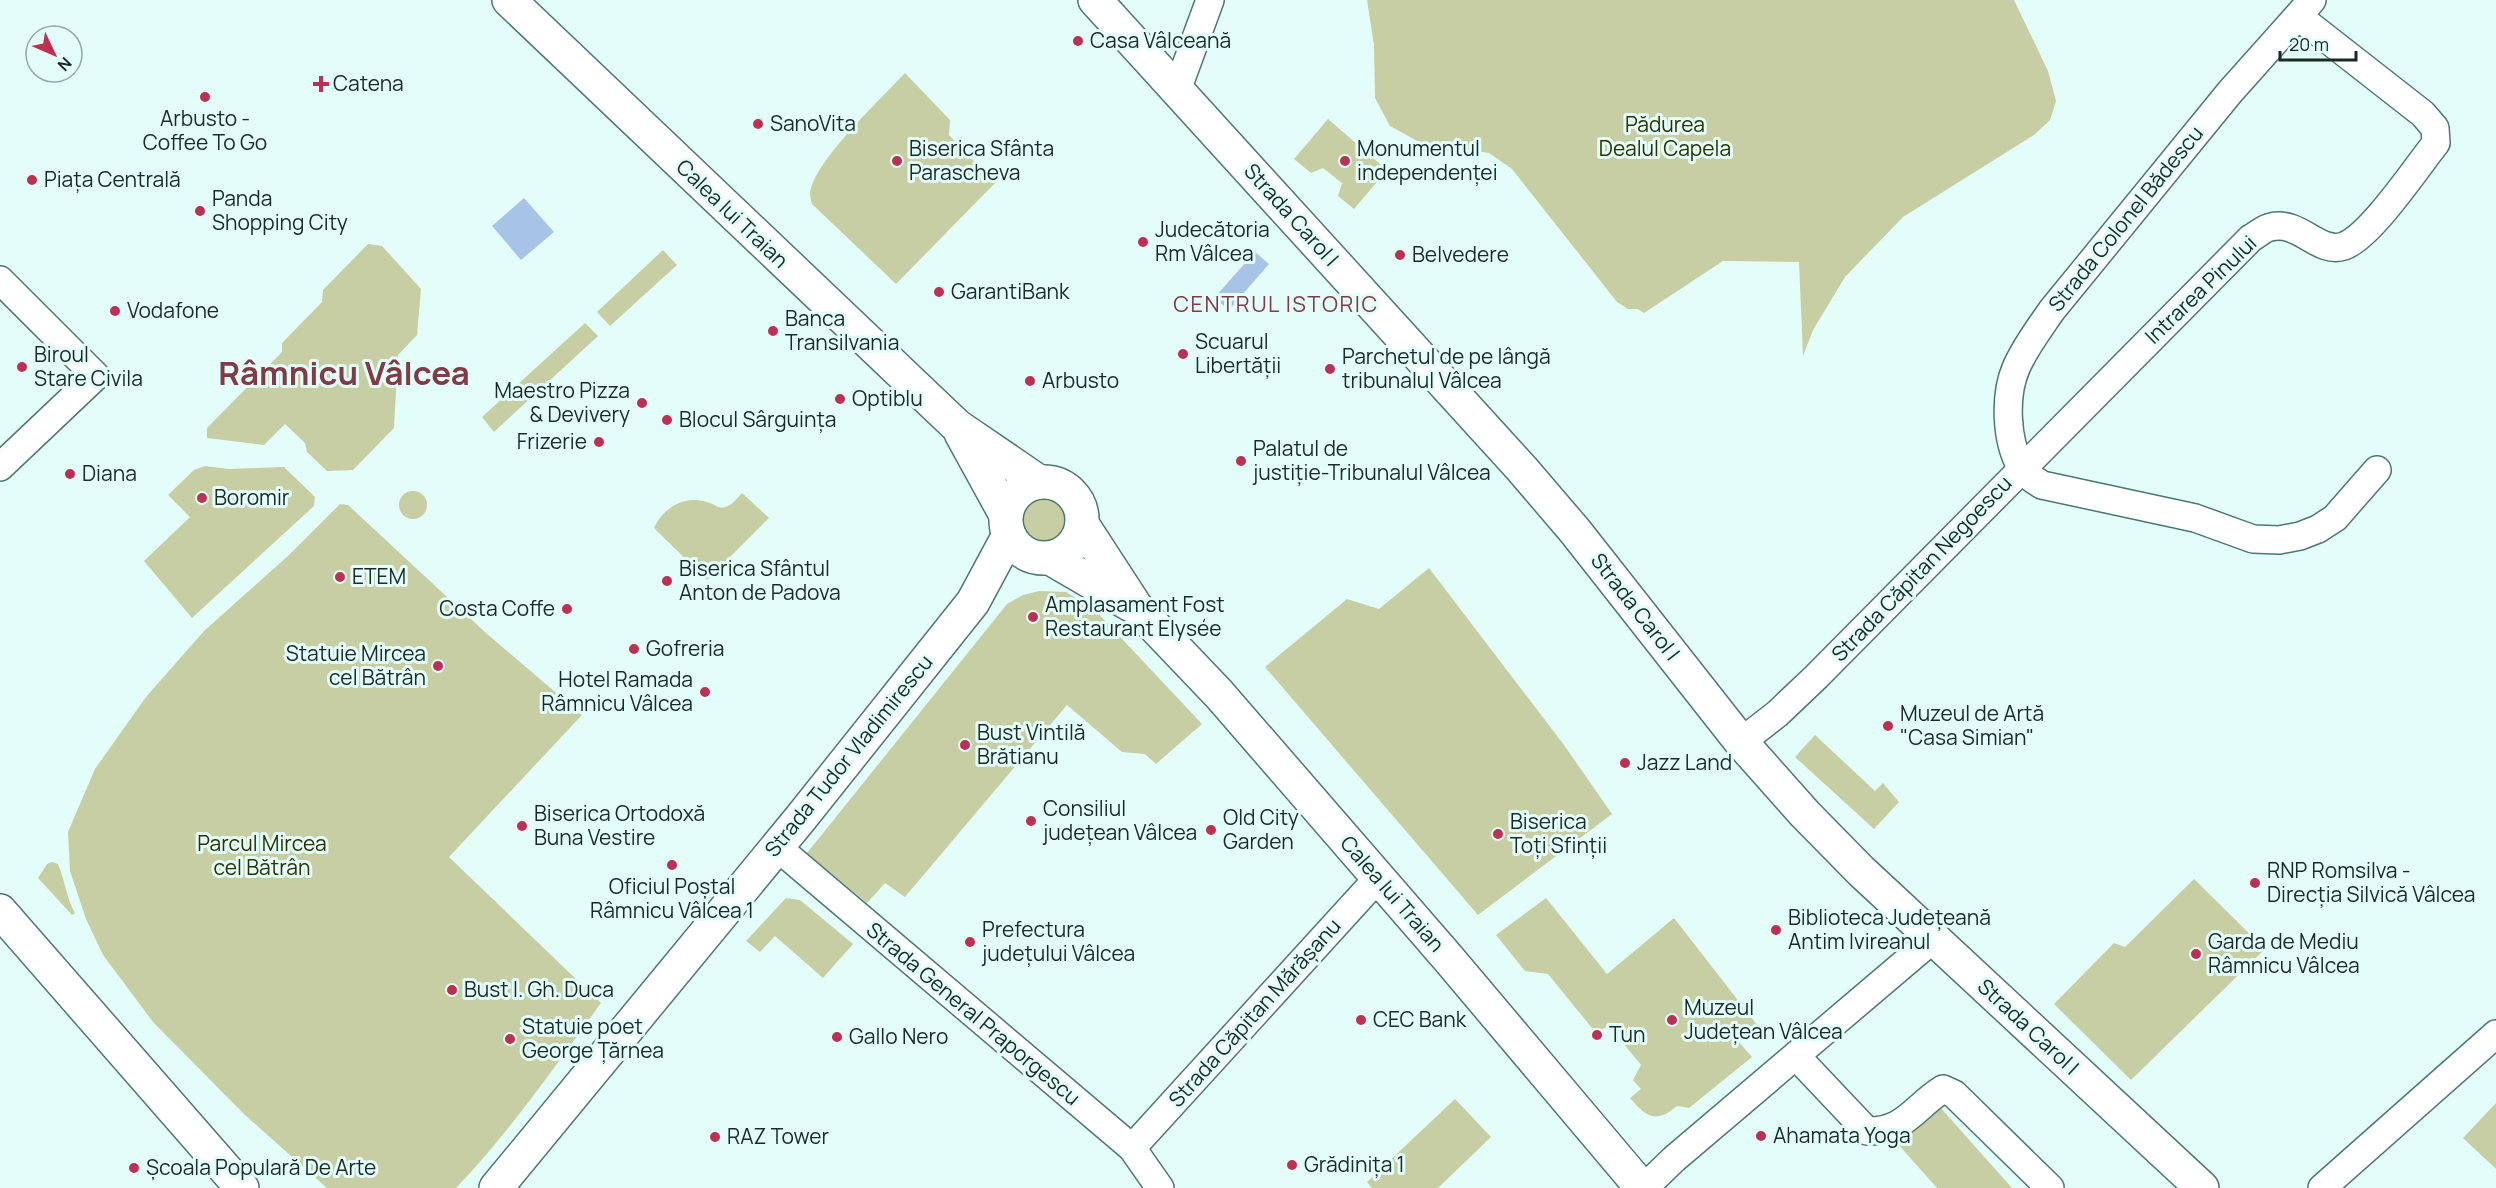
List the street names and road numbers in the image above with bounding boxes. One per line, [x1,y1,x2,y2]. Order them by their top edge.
street label: Strada Colonel Bădescu [2042,120,2209,317]
street label: Calea lui Traian [671,153,795,274]
street label: Strada Carol I [1238,157,1345,272]
street label: Intrarea Pinului [2139,229,2262,350]
street label: Strada Căpitan Negoescu [1825,469,2018,667]
street label: Strada Carol I [1585,547,1687,666]
street label: Strada Tudor Vladimirescu [758,648,939,862]
street label: Calea lui Traian [1335,829,1451,957]
street label: Strada Căpitan Mărășanu [1162,912,1347,1113]
street label: Strada General Praporgescu [861,915,1087,1111]
street label: Strada Carol I [1972,972,2085,1080]

